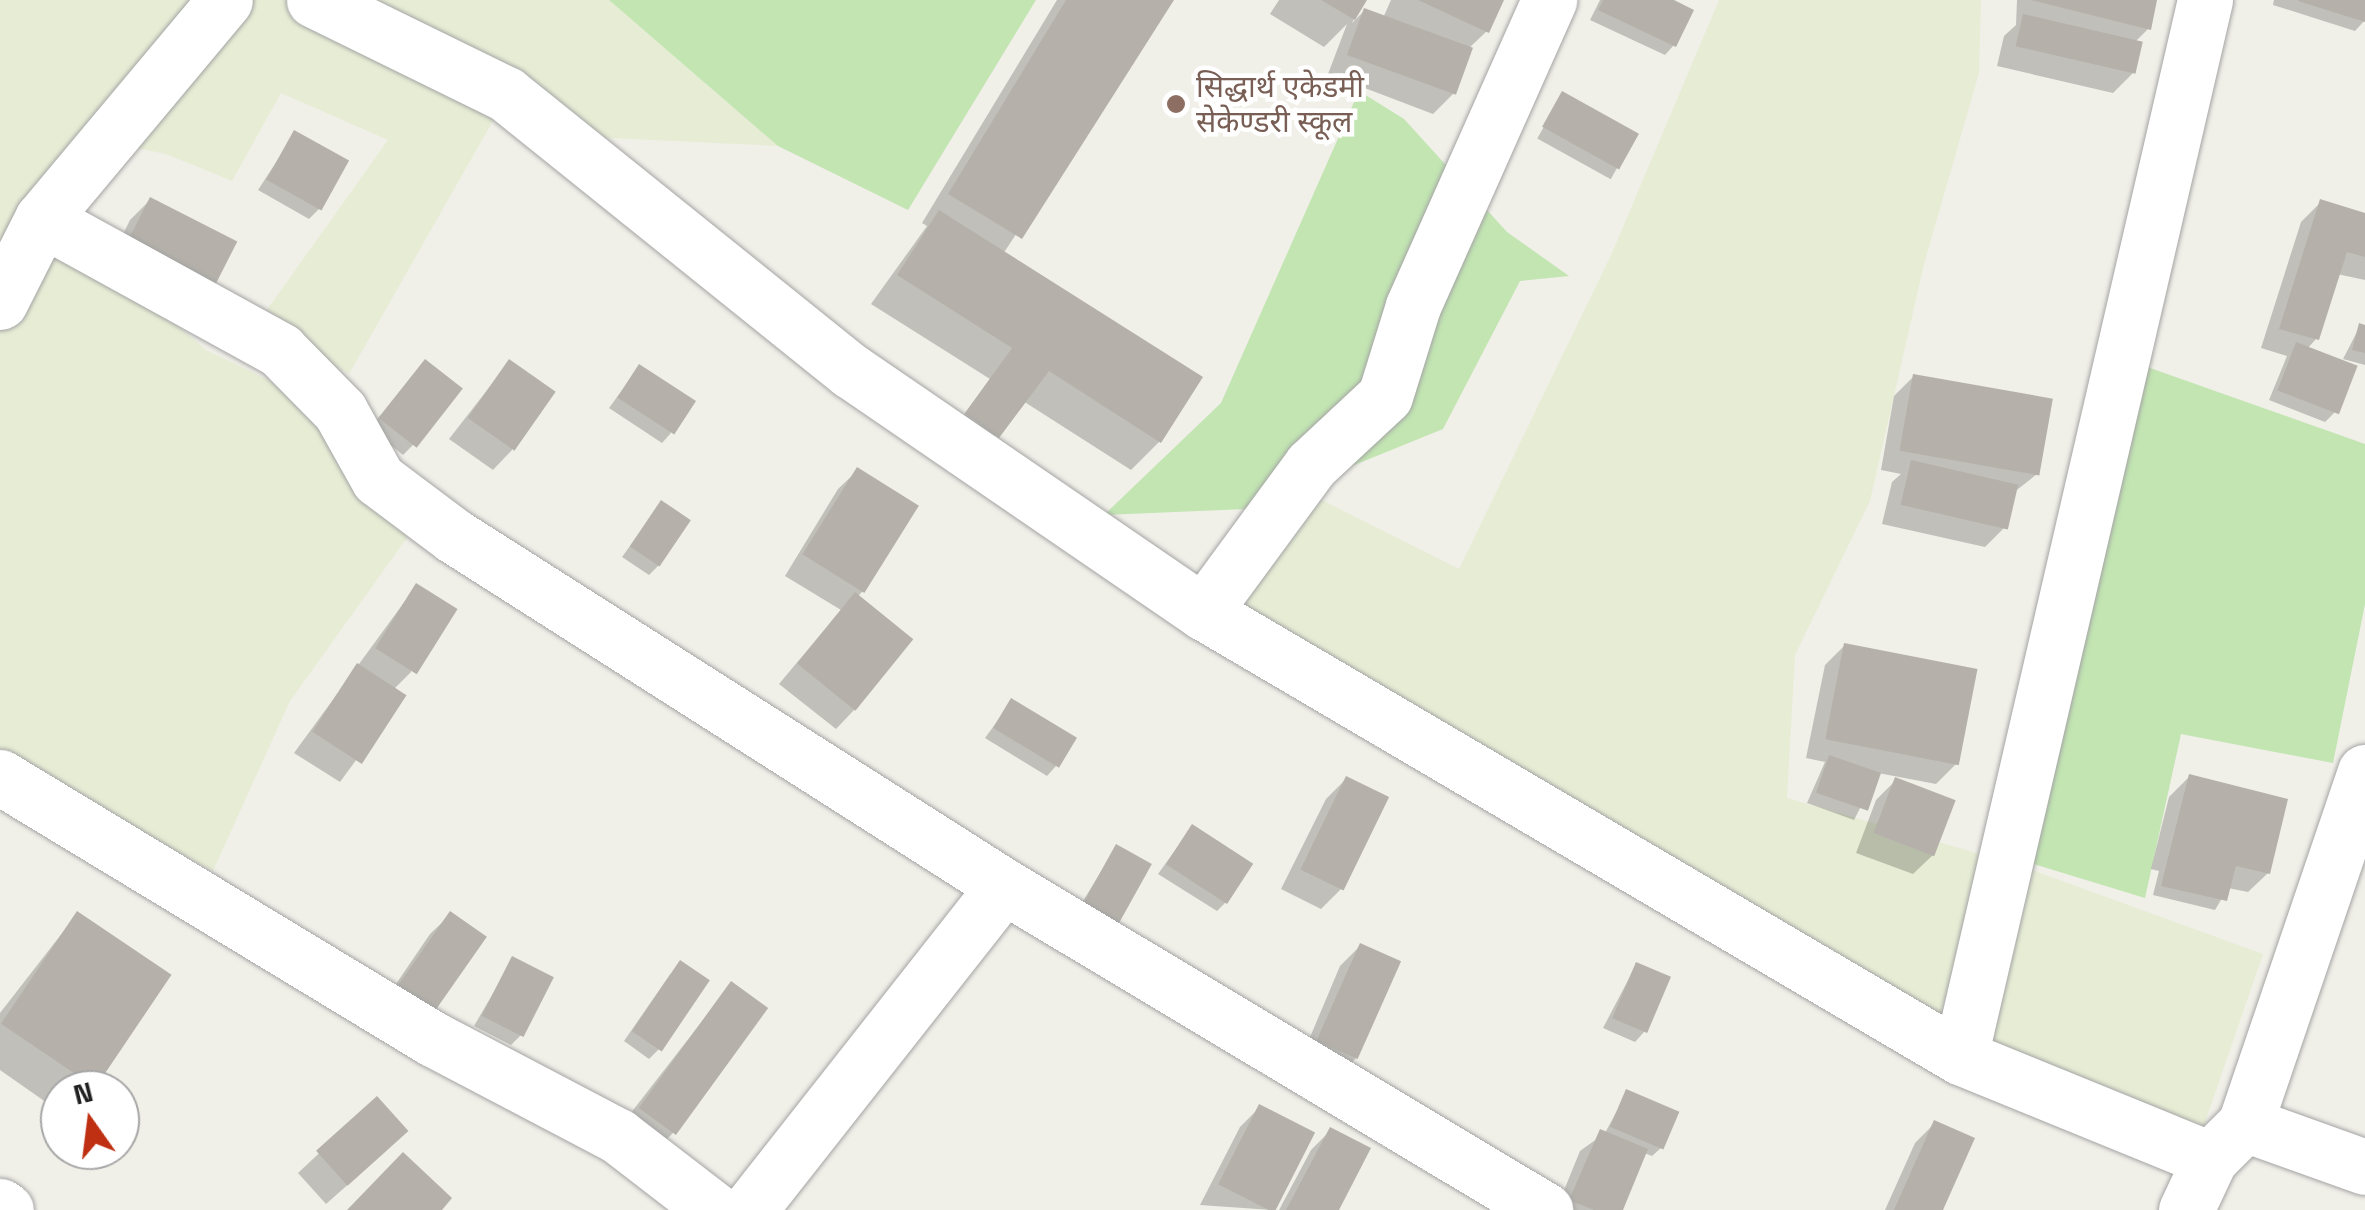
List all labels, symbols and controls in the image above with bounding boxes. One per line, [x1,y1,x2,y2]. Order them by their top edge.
place label: सिद्धार्थ एकेडमी सेकेण्डरी स्कूल [1196,69,1364,140]
marker: सिद्धार्थ एकेडमी सेकेण्डरी स्कूल [1165,93,1187,115]
north arrow [40,1070,140,1170]
text: N [70,1073,97,1113]

